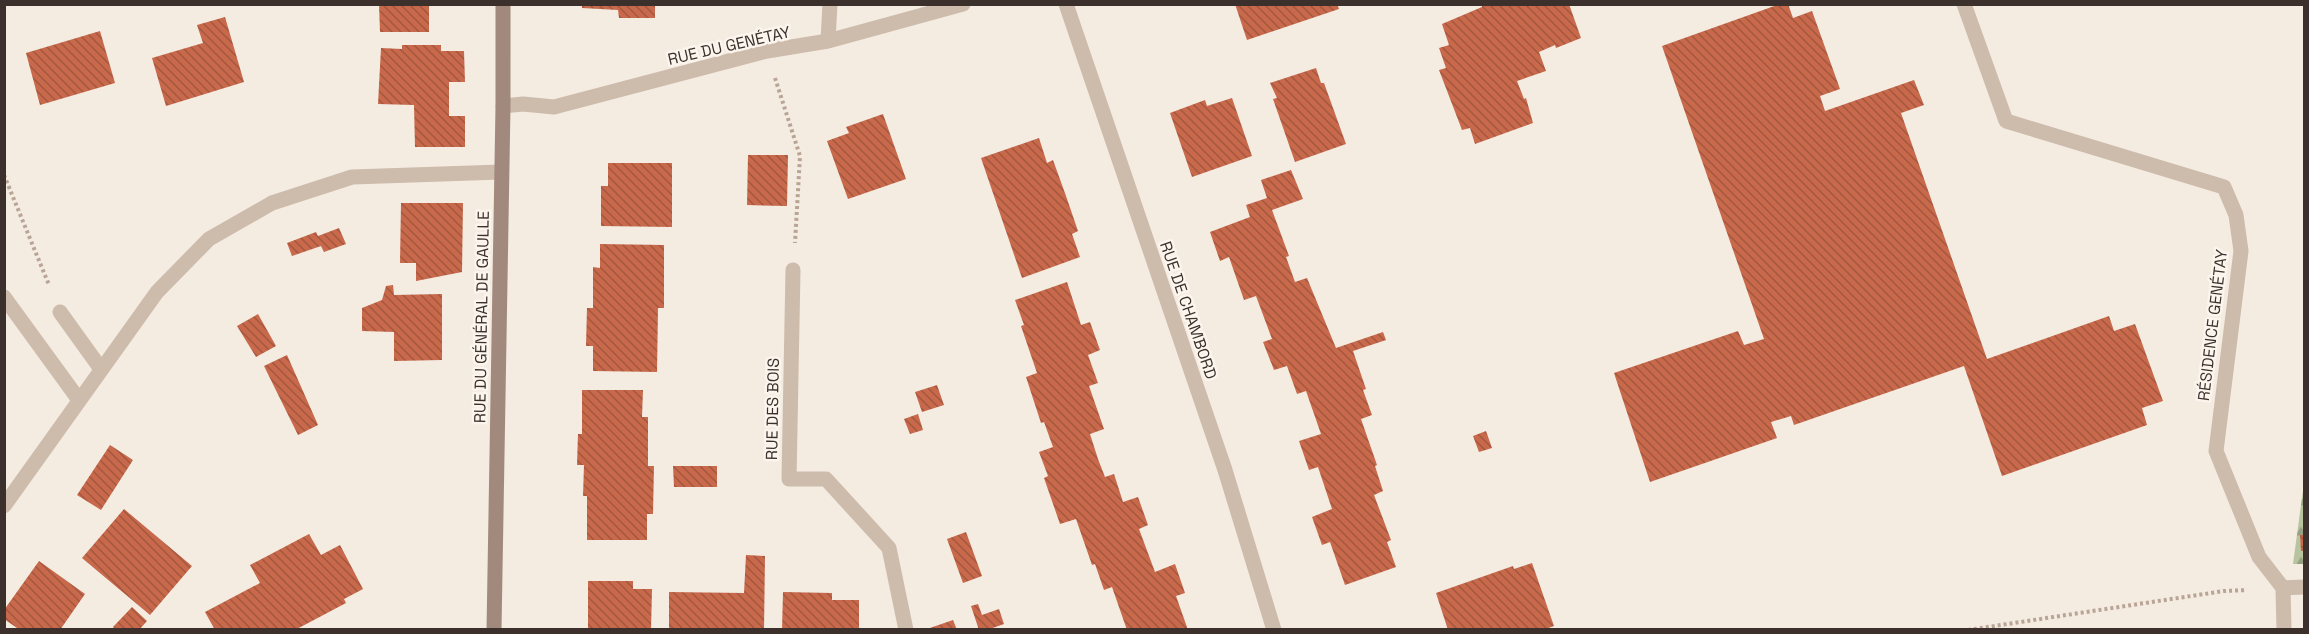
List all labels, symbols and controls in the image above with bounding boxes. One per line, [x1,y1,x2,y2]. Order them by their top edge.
street label: RUE DU GENÉTAY [666,21,793,70]
street label: RUE DU GÉNÉRAL DE GAULLE [469,211,494,423]
street label: RUE DE CHAMBORD [1155,239,1222,382]
street label: RÉSIDENCE GENÉTAY [2193,248,2232,402]
street label: RUE DES BOIS [761,357,784,460]

